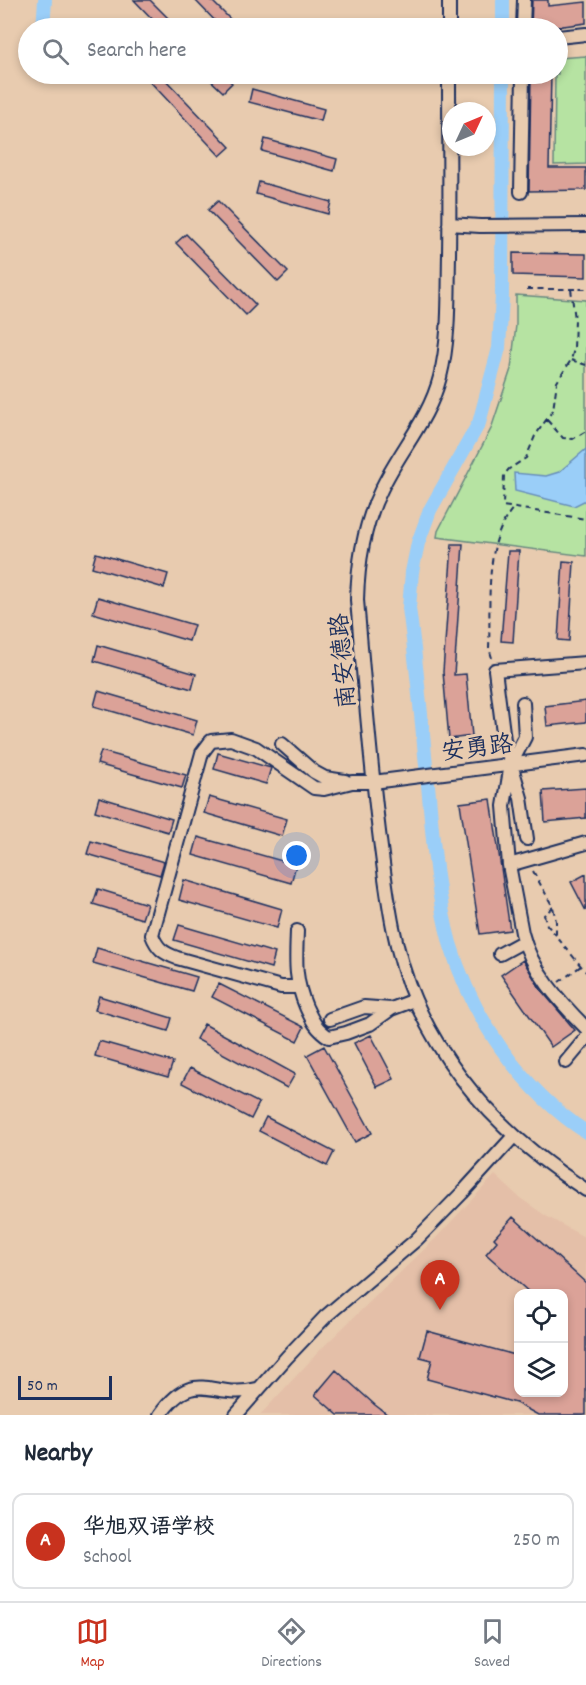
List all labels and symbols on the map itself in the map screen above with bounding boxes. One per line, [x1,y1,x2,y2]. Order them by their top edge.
north arrow [442,102,496,156]
street label: 南安德路 [324,611,366,710]
street label: 安勇路 [440,729,515,771]
your location [282,841,311,870]
pin: A [420,1260,460,1310]
scale bar [18,1373,112,1400]

